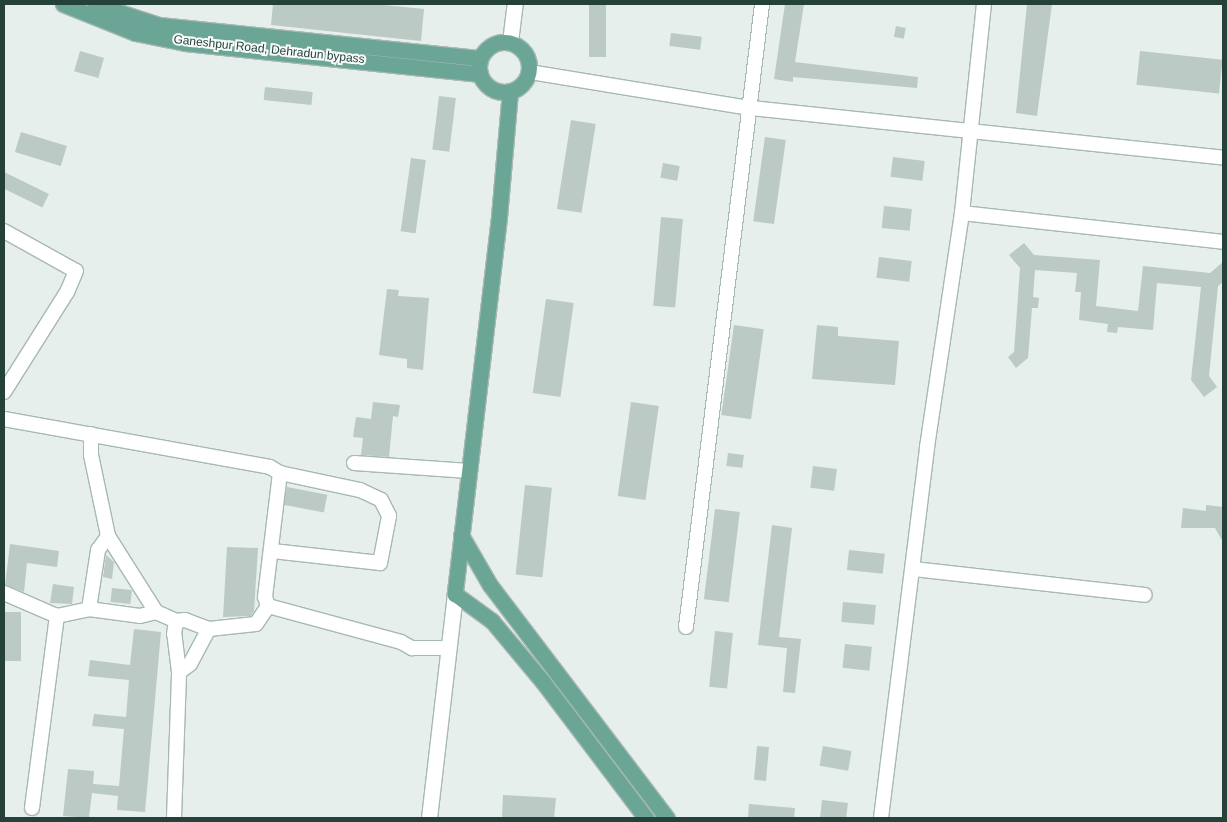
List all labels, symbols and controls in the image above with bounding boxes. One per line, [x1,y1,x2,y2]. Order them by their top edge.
street label: Ganeshpur Road, Dehradun bypass [173,33,365,67]

